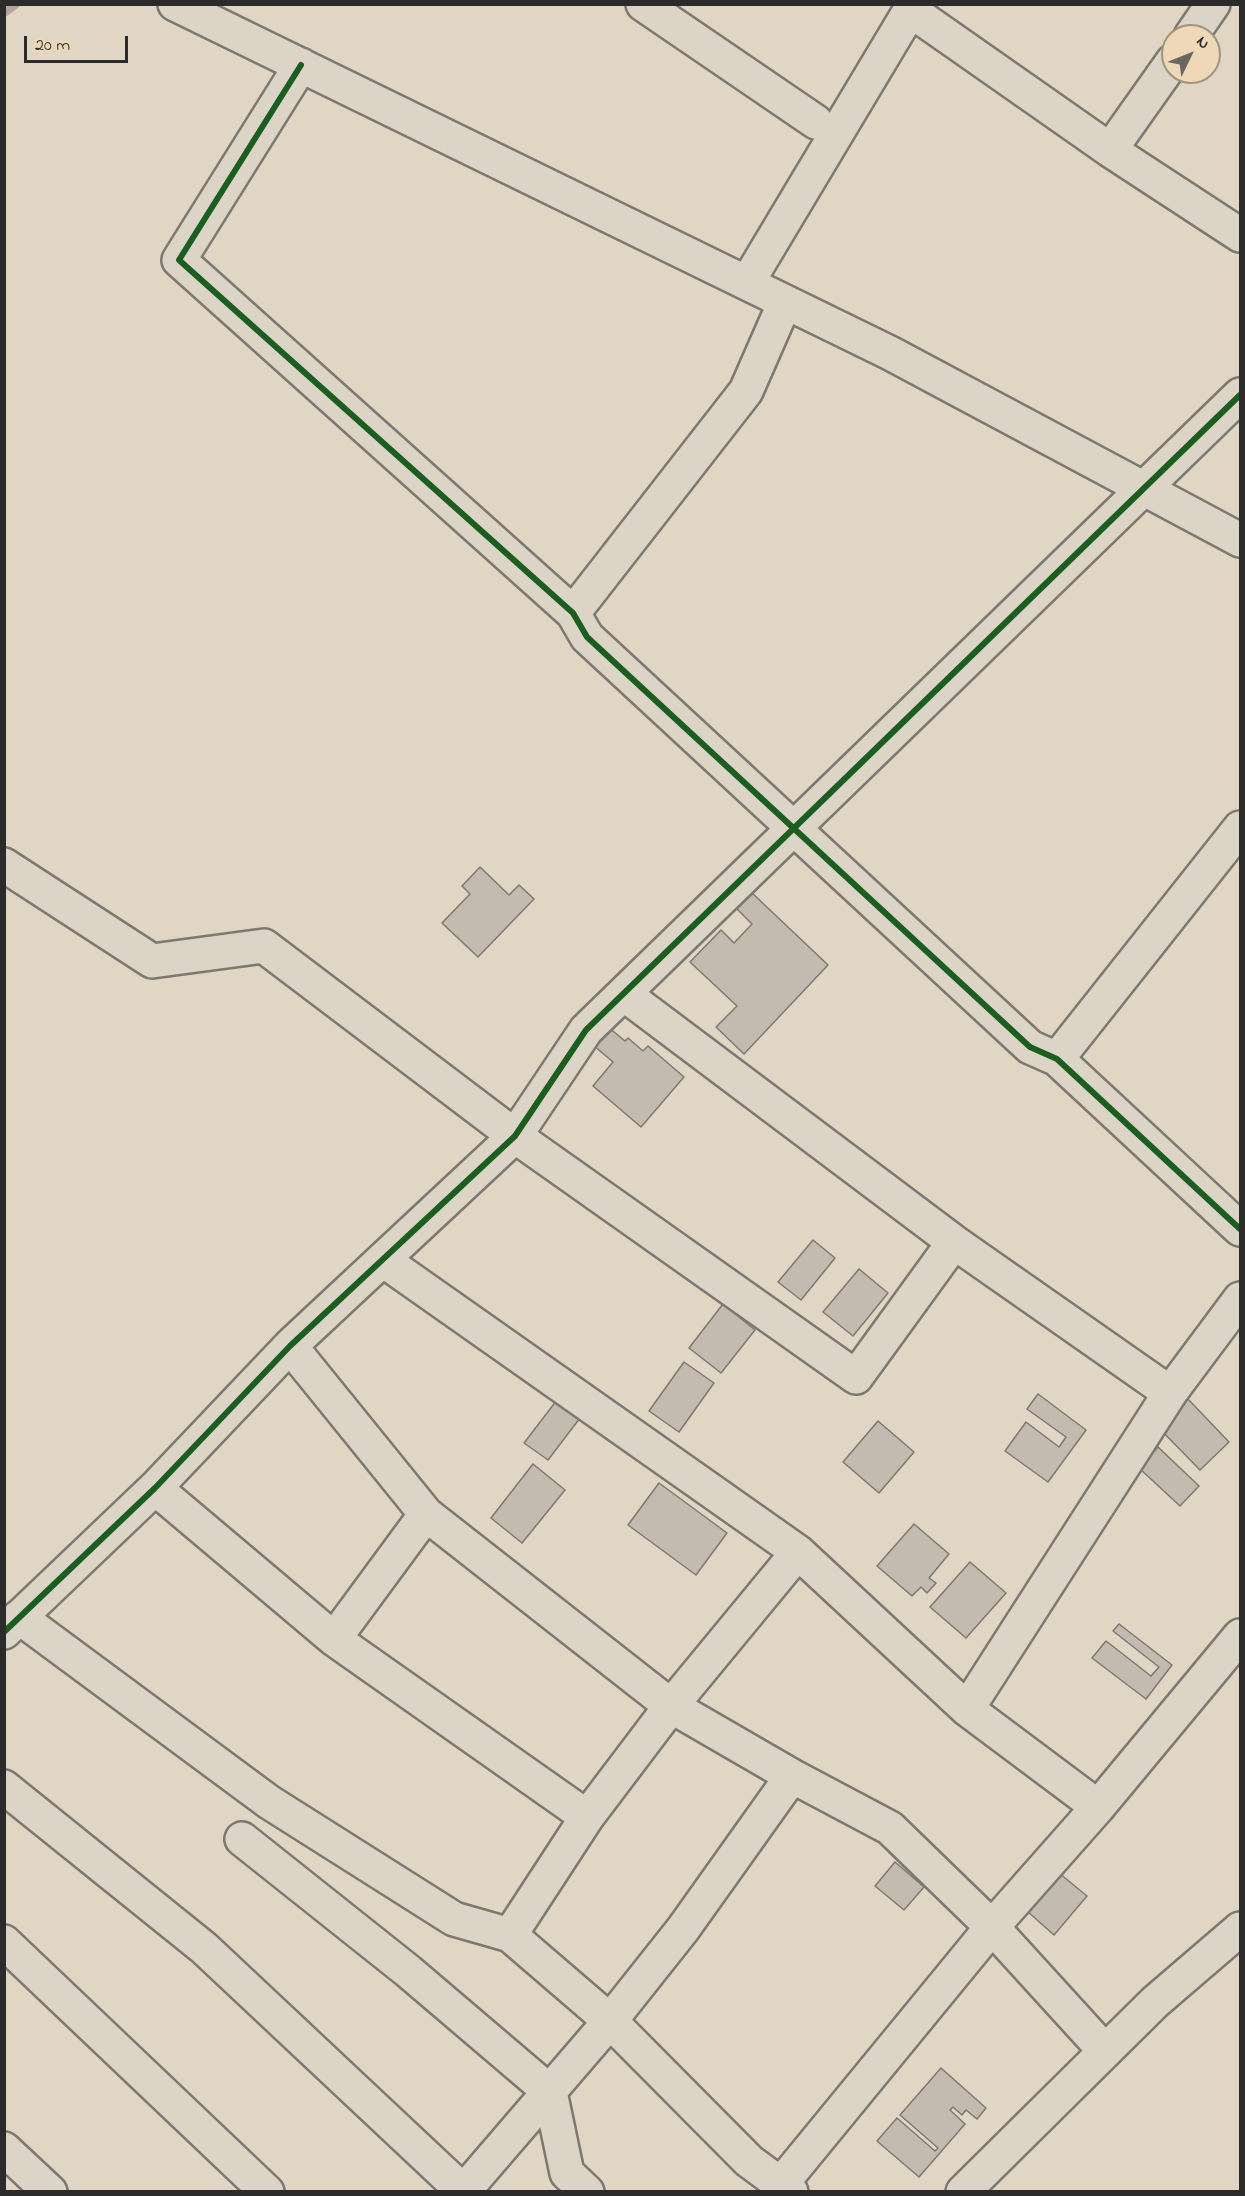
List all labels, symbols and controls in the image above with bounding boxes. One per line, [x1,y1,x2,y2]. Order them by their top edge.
scale bar [27,24,130,62]
north arrow [1161,24,1221,84]
text: N [1190,31,1215,55]
text: 20 m [35,33,70,59]

